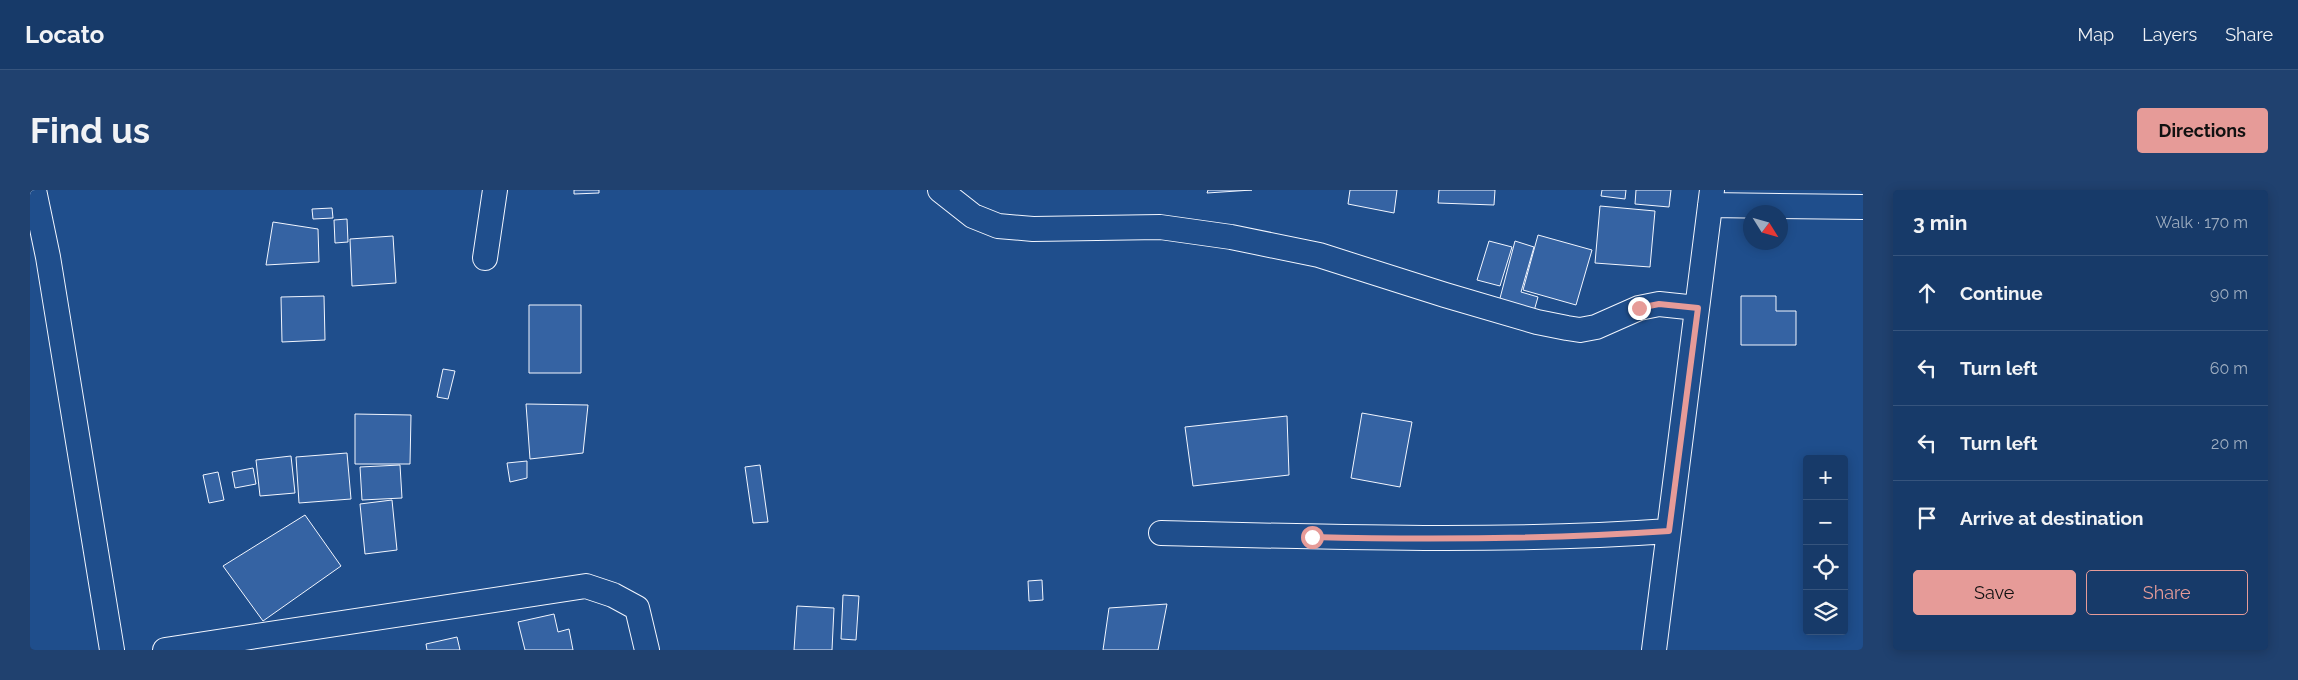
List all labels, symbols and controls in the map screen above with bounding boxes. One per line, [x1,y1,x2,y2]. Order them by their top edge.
text: Locato [25,20,104,49]
text: Map [2078,24,2114,45]
text: Layers [2142,24,2197,45]
text: Share [2225,24,2273,45]
button: Directions [2137,108,2268,153]
text: Find us [30,110,150,151]
north arrow [1743,205,1788,250]
text: 3 min [1913,210,1967,235]
text: Walk · 170 m [2156,213,2248,232]
icon: ahead [1913,279,1941,307]
text: Continue [1960,282,2043,304]
text: 90 m [2210,284,2248,303]
route end [1628,297,1651,320]
icon: left [1913,354,1941,382]
text: Turn left [1960,357,2037,379]
text: 60 m [2210,359,2248,378]
icon: left [1913,429,1941,457]
text: Turn left [1960,432,2037,454]
text: 20 m [2211,434,2248,453]
map controls [1803,455,1848,635]
button: + [1803,455,1848,500]
button: − [1803,500,1848,545]
icon: arrive [1913,504,1941,532]
text: Arrive at destination [1960,507,2144,529]
route start [1301,526,1324,549]
button: locate [1803,545,1848,590]
button: Save [1913,570,2076,615]
button: Share [2086,570,2248,615]
button: layers [1803,590,1848,635]

